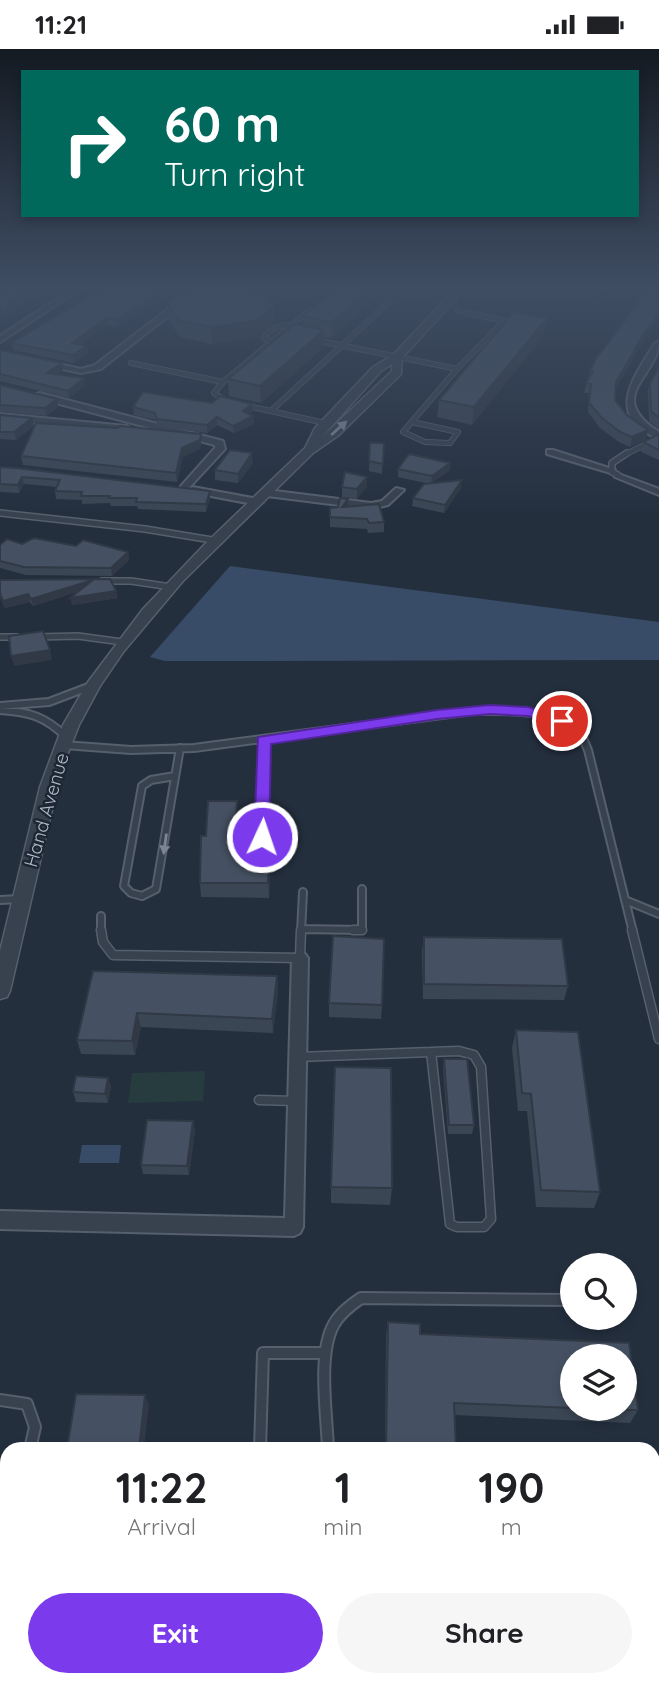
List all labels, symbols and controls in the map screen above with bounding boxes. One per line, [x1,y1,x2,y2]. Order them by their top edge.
text: 11:21 [35,8,87,41]
text: 60 m [164,93,280,154]
icon: right [49,98,140,189]
text: Turn right [164,154,305,194]
one-way arrow [330,420,348,436]
pin [532,691,592,751]
icon: arrive [543,702,581,740]
street label: Hand Avenue [18,750,74,870]
position arrow [225,800,299,874]
one-way arrow [159,833,170,855]
map controls [560,1253,637,1421]
button: search [560,1253,637,1330]
button: layers [560,1344,637,1421]
text: 11:22 [116,1461,208,1514]
text: 1 [335,1461,351,1514]
text: 190 [478,1461,544,1514]
text: Arrival [127,1512,196,1541]
text: min [323,1512,363,1541]
text: m [501,1512,522,1541]
button: Exit [28,1593,323,1673]
button: Share [337,1593,632,1673]

